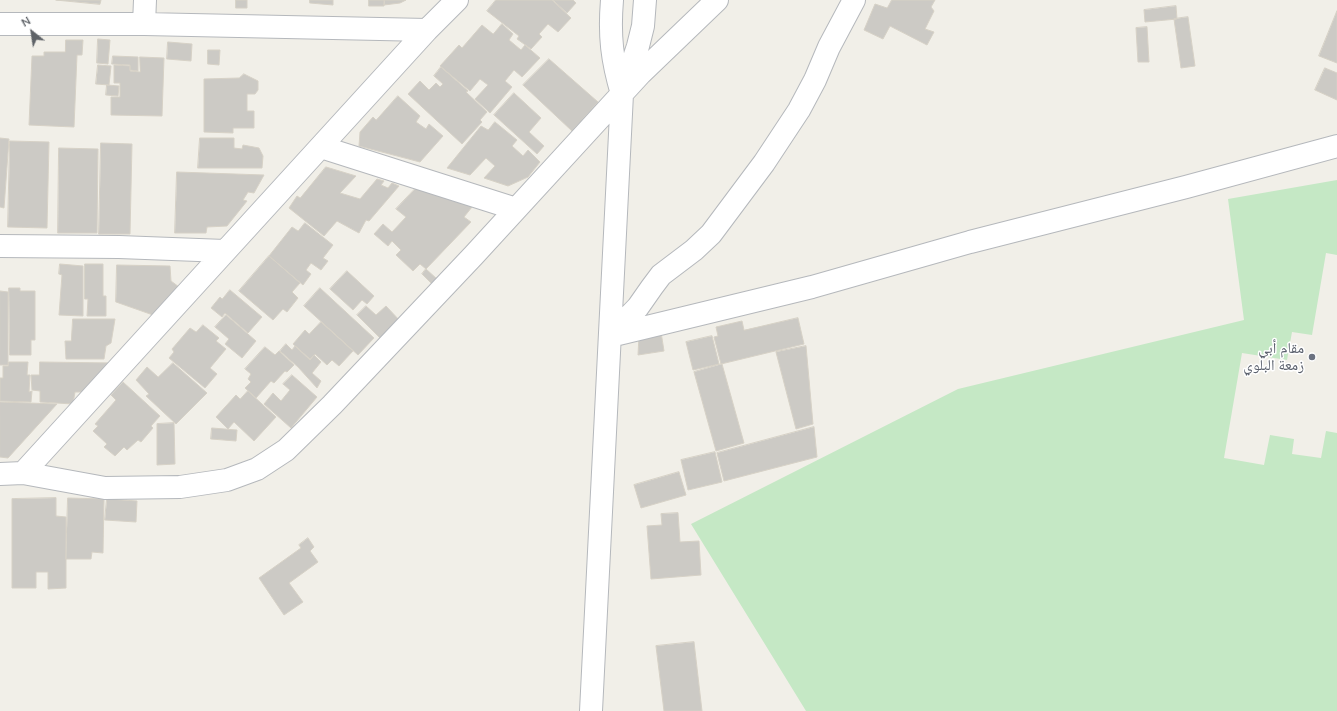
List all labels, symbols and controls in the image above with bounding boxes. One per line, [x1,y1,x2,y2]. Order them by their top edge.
north arrow [12,12,52,52]
text: N [19,13,33,30]
place label: مقام أبي زمعة البلوي [1243,339,1304,374]
marker: مقام أبي زمعة البلوي [1307,352,1317,362]

